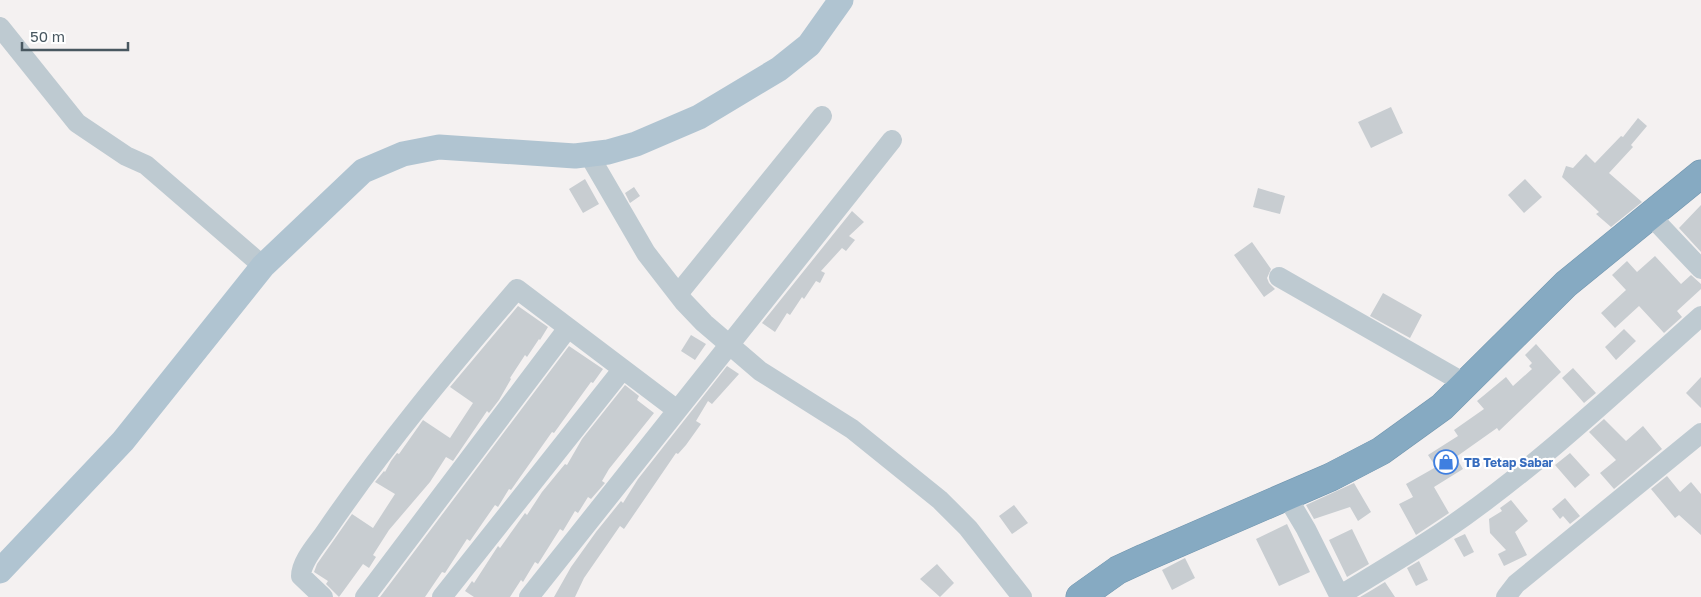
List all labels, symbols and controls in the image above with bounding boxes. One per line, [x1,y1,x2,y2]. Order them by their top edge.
scale bar [22,20,129,52]
text: 50 m [30,27,65,45]
shop icon: TB Tetap Sabar [1433,449,1459,475]
place label: TB Tetap Sabar [1464,455,1554,470]

